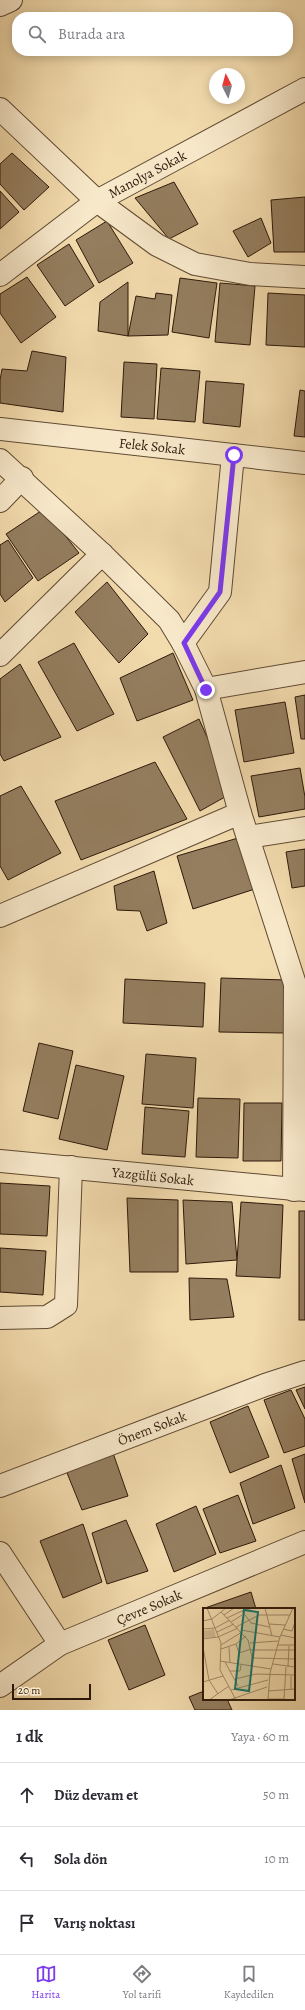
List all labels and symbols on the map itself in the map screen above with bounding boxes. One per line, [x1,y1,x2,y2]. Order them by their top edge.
north arrow [209,68,245,104]
street label: Manolya Sokak [105,146,190,203]
street label: Felek Sokak [118,434,186,459]
route start [225,446,243,464]
route end [197,681,215,699]
street label: Yazgülü Sokak [110,1163,195,1190]
street label: Önem Sokak [115,1407,189,1450]
street label: Çevre Sokak [113,1585,185,1630]
inset map [203,1608,295,1700]
scale bar [12,1682,91,1701]

